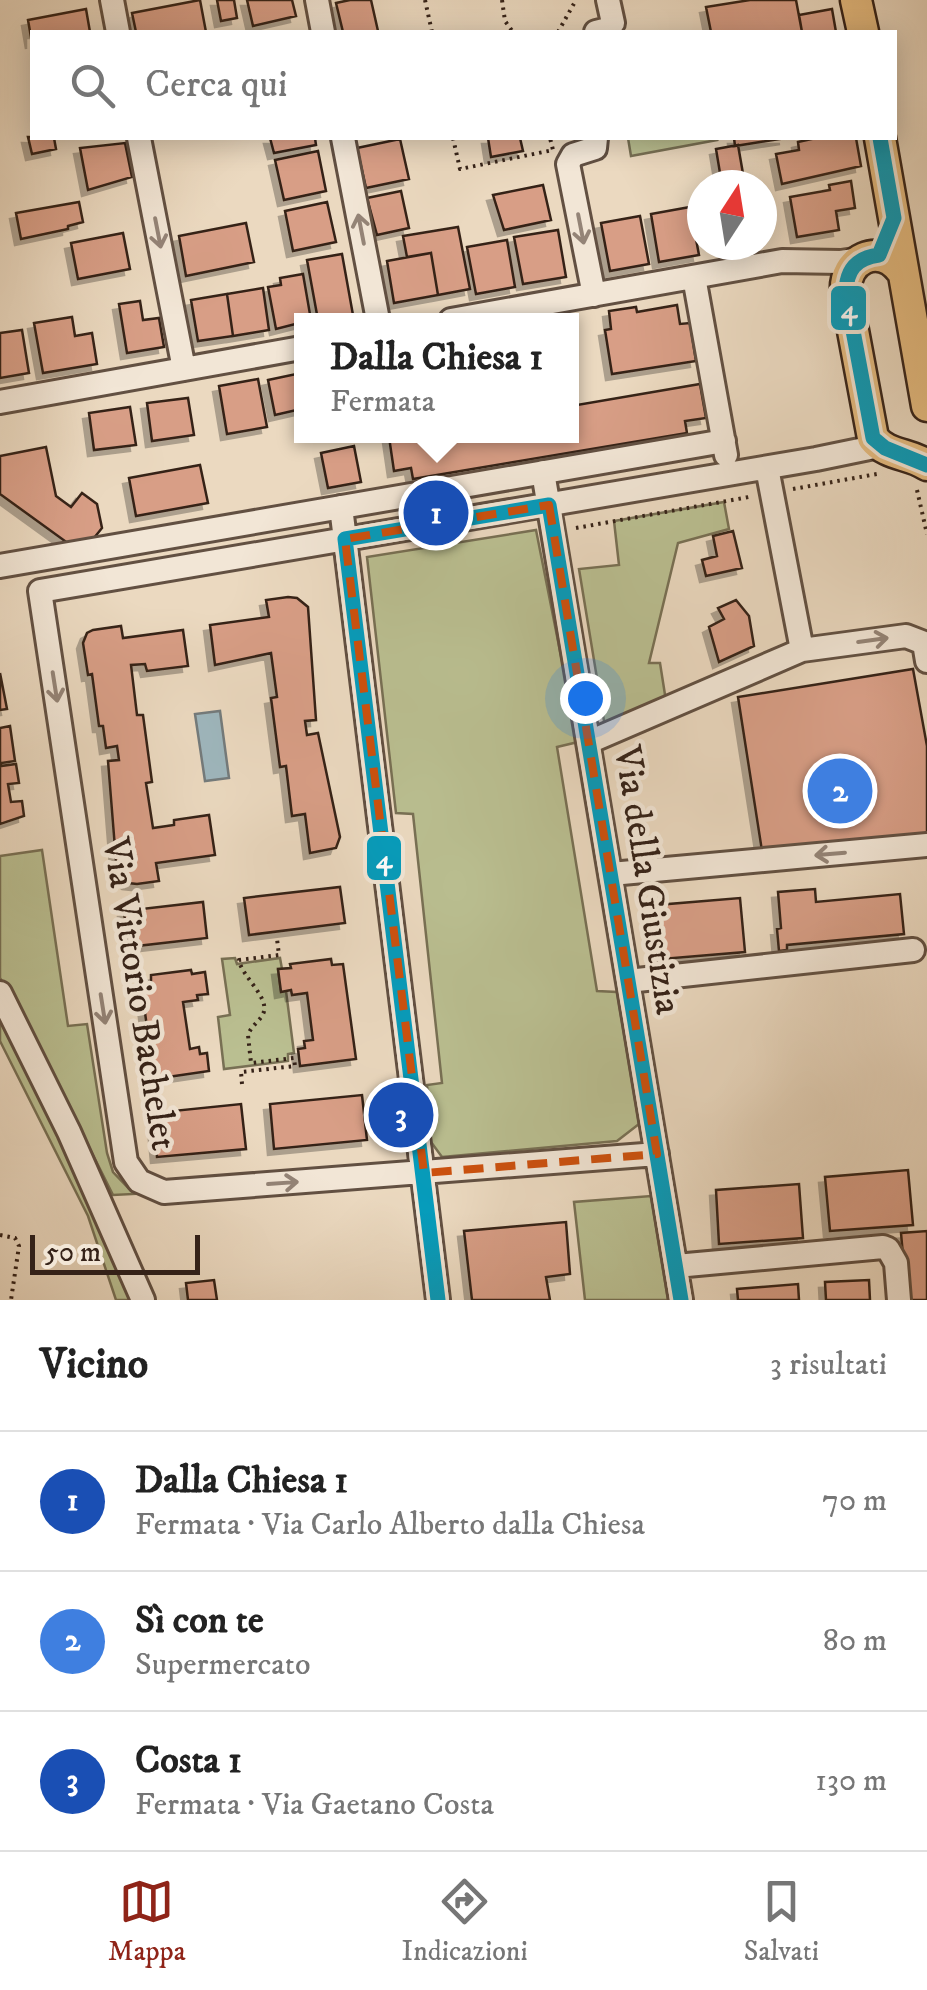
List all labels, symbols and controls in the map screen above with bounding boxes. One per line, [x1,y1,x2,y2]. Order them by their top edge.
search box [30,30,897,140]
icon: search [65,58,120,113]
text: Cerca qui [145,61,288,109]
north arrow [687,170,777,260]
one-way arrow [351,213,370,246]
one-way arrow [573,213,592,245]
one-way arrow [149,216,168,248]
line badge: 4 [829,284,868,332]
text: 4 [841,292,859,327]
popup [294,313,579,443]
text: Dalla Chiesa 1 [330,334,543,382]
text: Fermata [330,382,435,422]
pin: 1 [404,476,468,550]
one-way arrow [856,631,888,649]
one-way arrow [46,670,64,703]
your location [560,673,611,724]
street label: Via della Giustizia [602,741,692,1018]
pin: 2 [808,754,872,828]
street label: Via Vittorio Bachelet [90,833,187,1154]
line badge: 4 [365,834,403,882]
text: 4 [376,842,394,877]
one-way arrow [814,844,846,863]
one-way arrow [94,992,113,1024]
pin: 3 [368,1078,434,1152]
one-way arrow [266,1174,298,1193]
scale bar [30,1230,200,1274]
text: 50 m [45,1235,101,1270]
text: Vicino [40,1339,148,1391]
text: 3 risultati [770,1345,887,1385]
text: Dalla Chiesa 1 [135,1457,348,1505]
text: 1 [67,1481,78,1521]
text: 70 m [822,1481,887,1521]
text: Fermata · Via Carlo Alberto dalla Chiesa [135,1505,645,1545]
text: Sì con te [135,1597,264,1645]
text: 2 [65,1621,80,1661]
text: 80 m [823,1621,887,1661]
text: Supermercato [135,1645,311,1685]
text: Costa 1 [135,1737,242,1785]
text: 3 [67,1761,78,1801]
text: 130 m [815,1761,887,1801]
text: Fermata · Via Gaetano Costa [135,1785,494,1825]
tab: Mappa [108,1874,186,1969]
tab: Indicazioni [402,1874,528,1969]
tab: Salvati [744,1874,819,1969]

